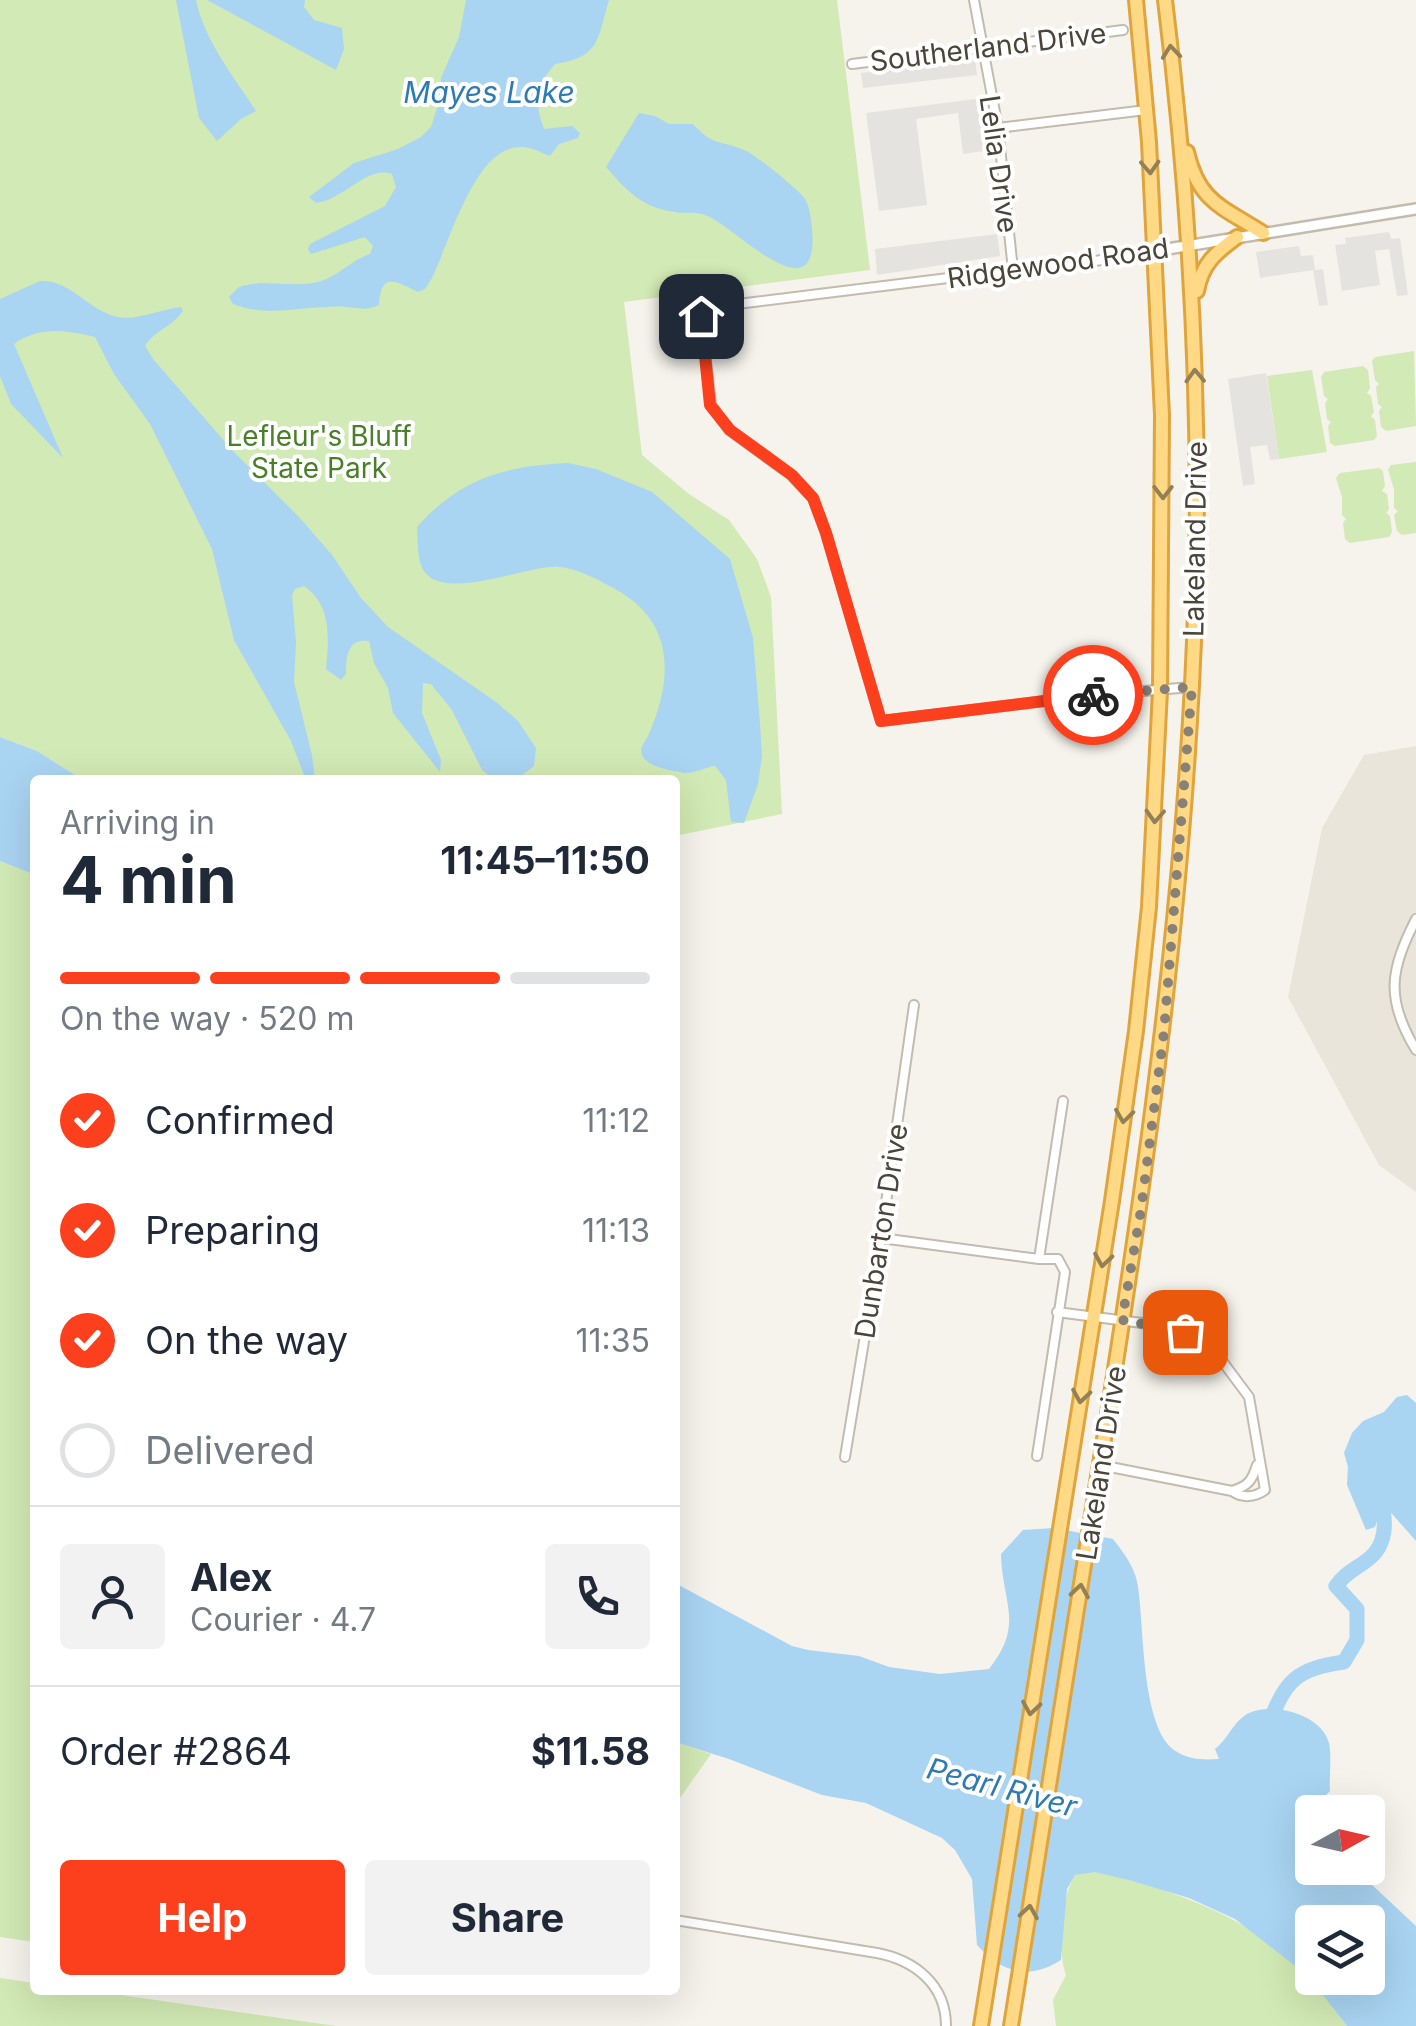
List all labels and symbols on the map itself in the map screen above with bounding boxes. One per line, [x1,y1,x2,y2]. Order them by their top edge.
street label: Southerland Drive [868,16,1108,78]
one-way arrow [1161,44,1182,60]
water label: Mayes Lake [403,74,575,110]
street label: Lelia Drive [973,93,1025,235]
one-way arrow [1139,159,1160,175]
street label: Ridgewood Road [945,231,1171,295]
pin [659,274,744,359]
one-way arrow [1185,367,1206,383]
park label: Lefleur's Bluff State Park [226,419,412,485]
street label: Lakeland Drive [1176,441,1214,637]
one-way arrow [1152,484,1174,500]
courier [1043,645,1143,745]
one-way arrow [1145,809,1166,825]
one-way arrow [1115,1108,1136,1124]
street label: Dunbarton Drive [847,1121,915,1341]
one-way arrow [1093,1252,1114,1268]
pin [1143,1290,1228,1375]
street label: Lakeland Drive [1069,1363,1133,1563]
one-way arrow [1071,1388,1092,1405]
one-way arrow [1069,1583,1090,1599]
one-way arrow [1021,1700,1042,1717]
water label: Pearl River [923,1750,1082,1824]
north arrow [1295,1795,1385,1885]
one-way arrow [1018,1904,1039,1920]

